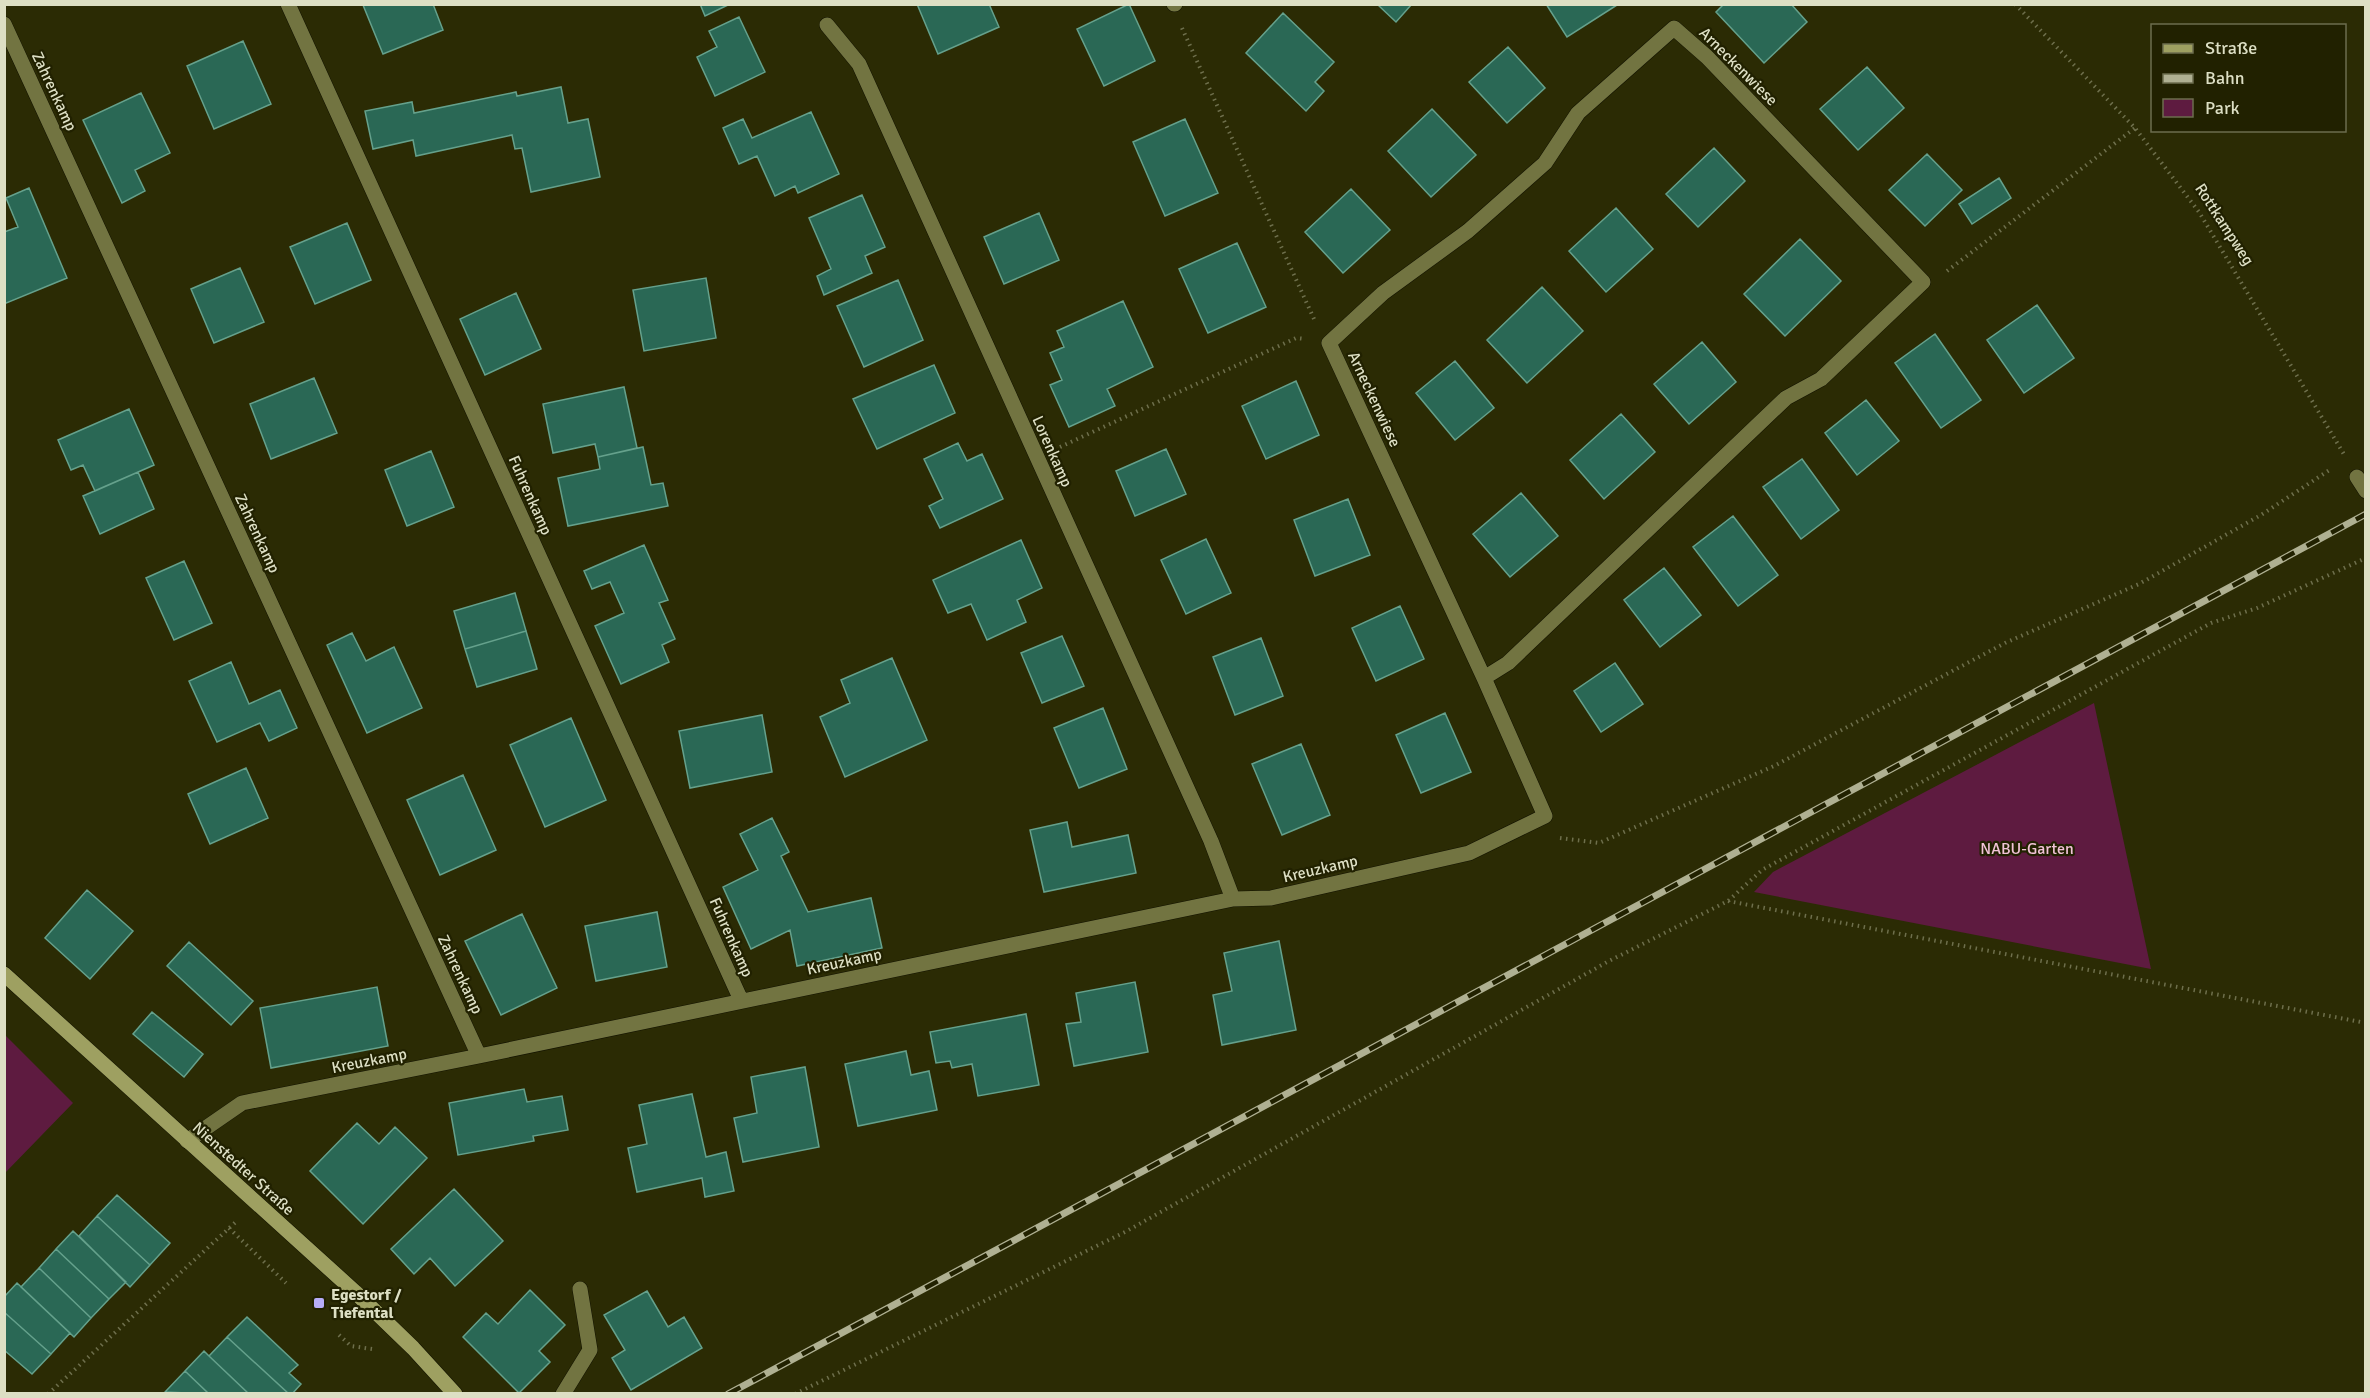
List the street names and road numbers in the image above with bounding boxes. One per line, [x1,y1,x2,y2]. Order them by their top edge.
street label: Arneckenwiese [1695,23,1782,110]
street label: Zahrenkamp [27,49,81,134]
street label: Rottkampweg [2190,180,2258,269]
street label: Arneckenwiese [1343,348,1405,450]
street label: Lorenkamp [1028,413,1077,490]
street label: Fuhrenkamp [504,452,557,538]
street label: Zahrenkamp [230,491,284,576]
street label: Kreuzkamp [1281,851,1360,887]
street label: Fuhrenkamp [705,894,758,980]
street label: Zahrenkamp [433,932,487,1017]
street label: Kreuzkamp [805,944,884,980]
street label: Kreuzkamp [330,1044,409,1078]
street label: Nienstedter Straße [188,1118,298,1220]

